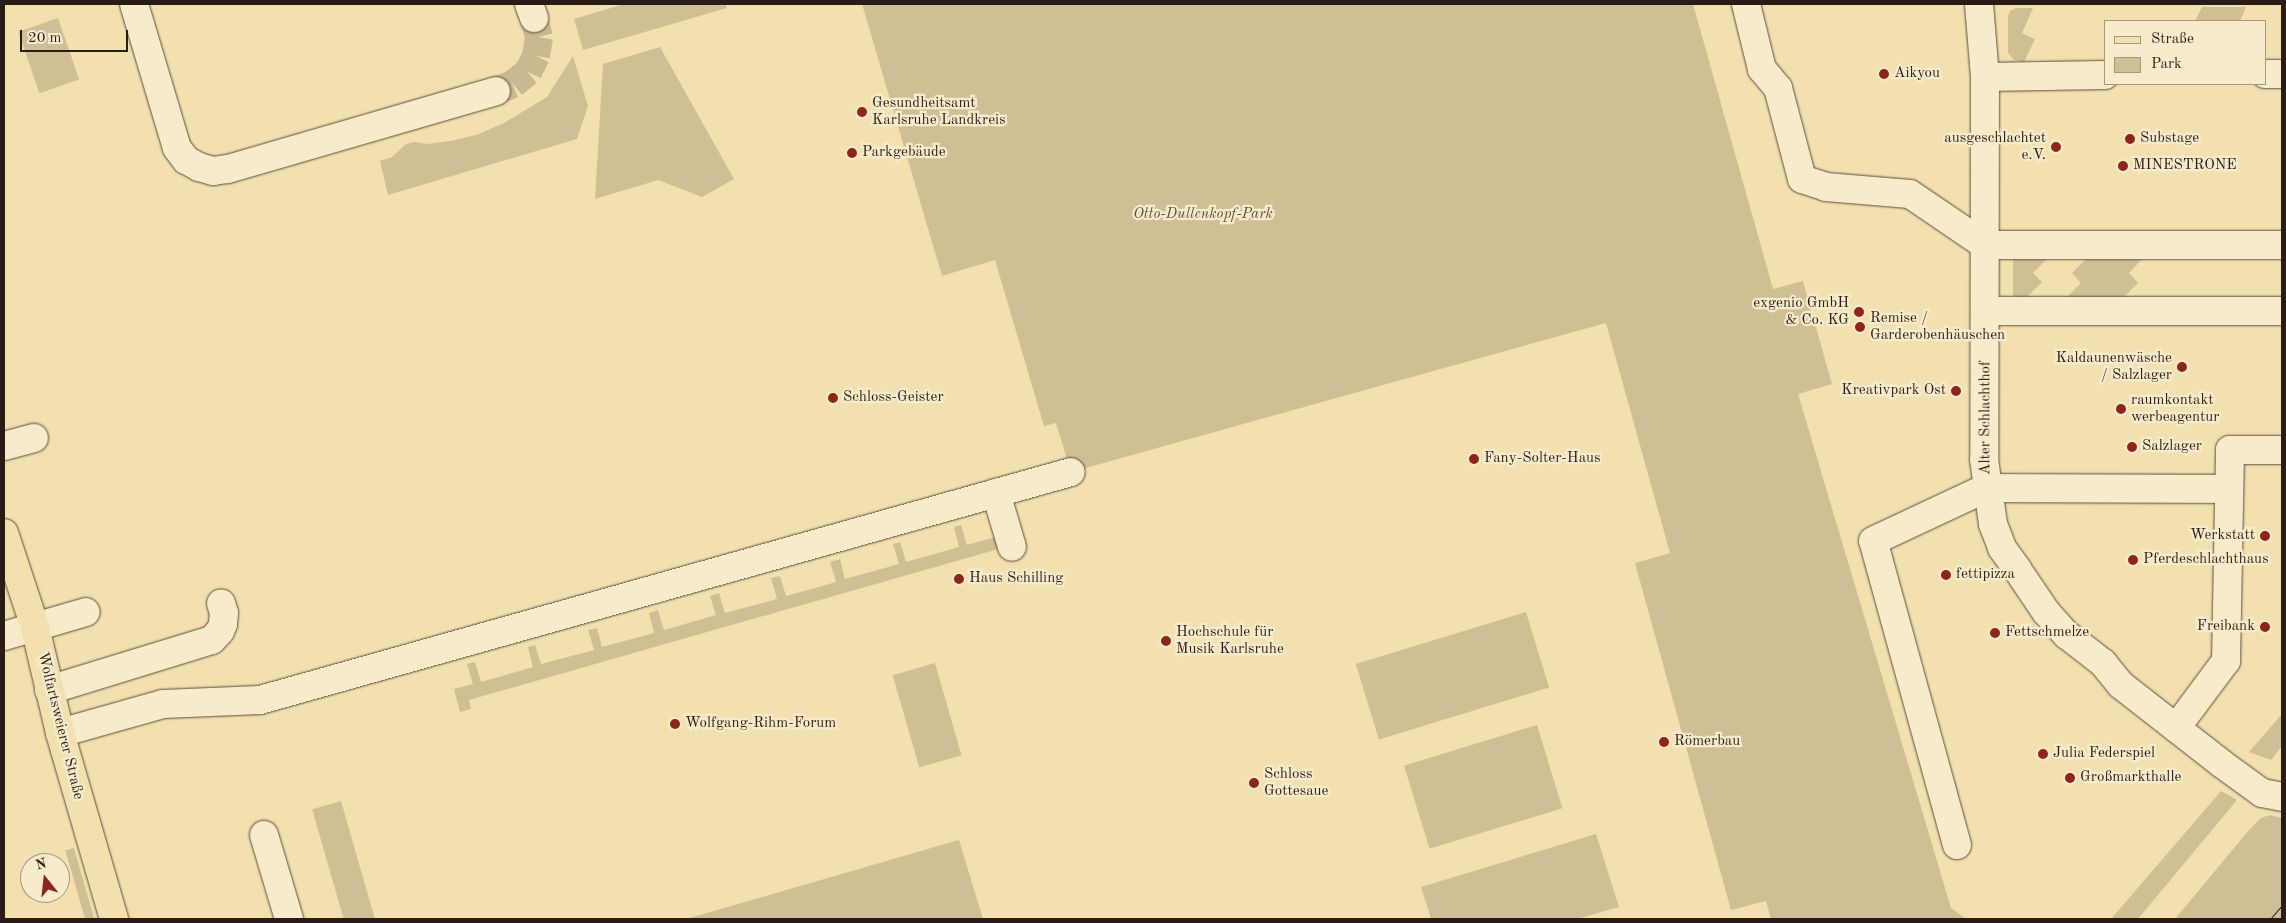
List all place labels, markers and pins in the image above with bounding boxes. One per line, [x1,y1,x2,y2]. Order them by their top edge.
place label: Aikyou [1894,65,1940,83]
marker: Aikyou [1878,68,1890,80]
place label: Gesundheitsamt Karlsruhe Landkreis [872,94,1006,129]
marker: Gesundheitsamt Karlsruhe Landkreis [856,106,868,118]
place label: ausgeschlachtet e.V. [1944,129,2046,164]
place label: Substage [2140,130,2199,148]
marker: Substage [2124,133,2136,145]
marker: ausgeschlachtet e.V. [2050,141,2062,153]
place label: Parkgebäude [862,144,946,162]
marker: Parkgebäude [846,147,858,159]
place label: MINESTRONE [2133,157,2237,175]
marker: MINESTRONE [2117,160,2129,172]
place label: exgenio GmbH & Co. KG [1753,294,1849,329]
marker: exgenio GmbH & Co. KG [1853,306,1865,318]
place label: Remise / Garderobenhäuschen [1870,309,2005,344]
marker: Remise / Garderobenhäuschen [1854,321,1866,333]
place label: Kaldaunenwäsche / Salzlager [2056,349,2172,384]
marker: Kaldaunenwäsche / Salzlager [2176,361,2188,373]
place label: Kreativpark Ost [1841,382,1946,400]
marker: Kreativpark Ost [1950,385,1962,397]
place label: Schloss-Geister [843,389,944,407]
place label: raumkontakt werbeagentur [2131,391,2219,426]
marker: Schloss-Geister [827,392,839,404]
marker: raumkontakt werbeagentur [2115,403,2127,415]
place label: Salzlager [2142,438,2202,456]
marker: Salzlager [2126,441,2138,453]
place label: Fany-Solter-Haus [1484,450,1601,468]
marker: Fany-Solter-Haus [1468,453,1480,465]
place label: Werkstatt [2190,527,2255,545]
marker: Werkstatt [2259,530,2271,542]
place label: Pferdeschlachthaus [2143,551,2269,569]
marker: Pferdeschlachthaus [2127,554,2139,566]
place label: fettipizza [1956,566,2015,584]
marker: fettipizza [1940,569,1952,581]
place label: Haus Schilling [969,570,1063,588]
marker: Haus Schilling [953,573,965,585]
place label: Freibank [2197,618,2255,636]
marker: Freibank [2259,621,2271,633]
place label: Hochschule für Musik Karlsruhe [1176,623,1284,658]
place label: Fettschmelze [2005,624,2089,642]
marker: Fettschmelze [1989,627,2001,639]
marker: Hochschule für Musik Karlsruhe [1160,635,1172,647]
place label: Wolfgang-Rihm-Forum [685,715,836,733]
marker: Wolfgang-Rihm-Forum [669,718,681,730]
place label: Römerbau [1674,733,1740,751]
marker: Römerbau [1658,736,1670,748]
place label: Julia Federspiel [2053,745,2155,763]
marker: Julia Federspiel [2037,748,2049,760]
place label: Schloss Gottesaue [1264,765,1328,800]
place label: Großmarkthalle [2080,769,2181,787]
marker: Großmarkthalle [2064,772,2076,784]
marker: Schloss Gottesaue [1248,777,1260,789]

